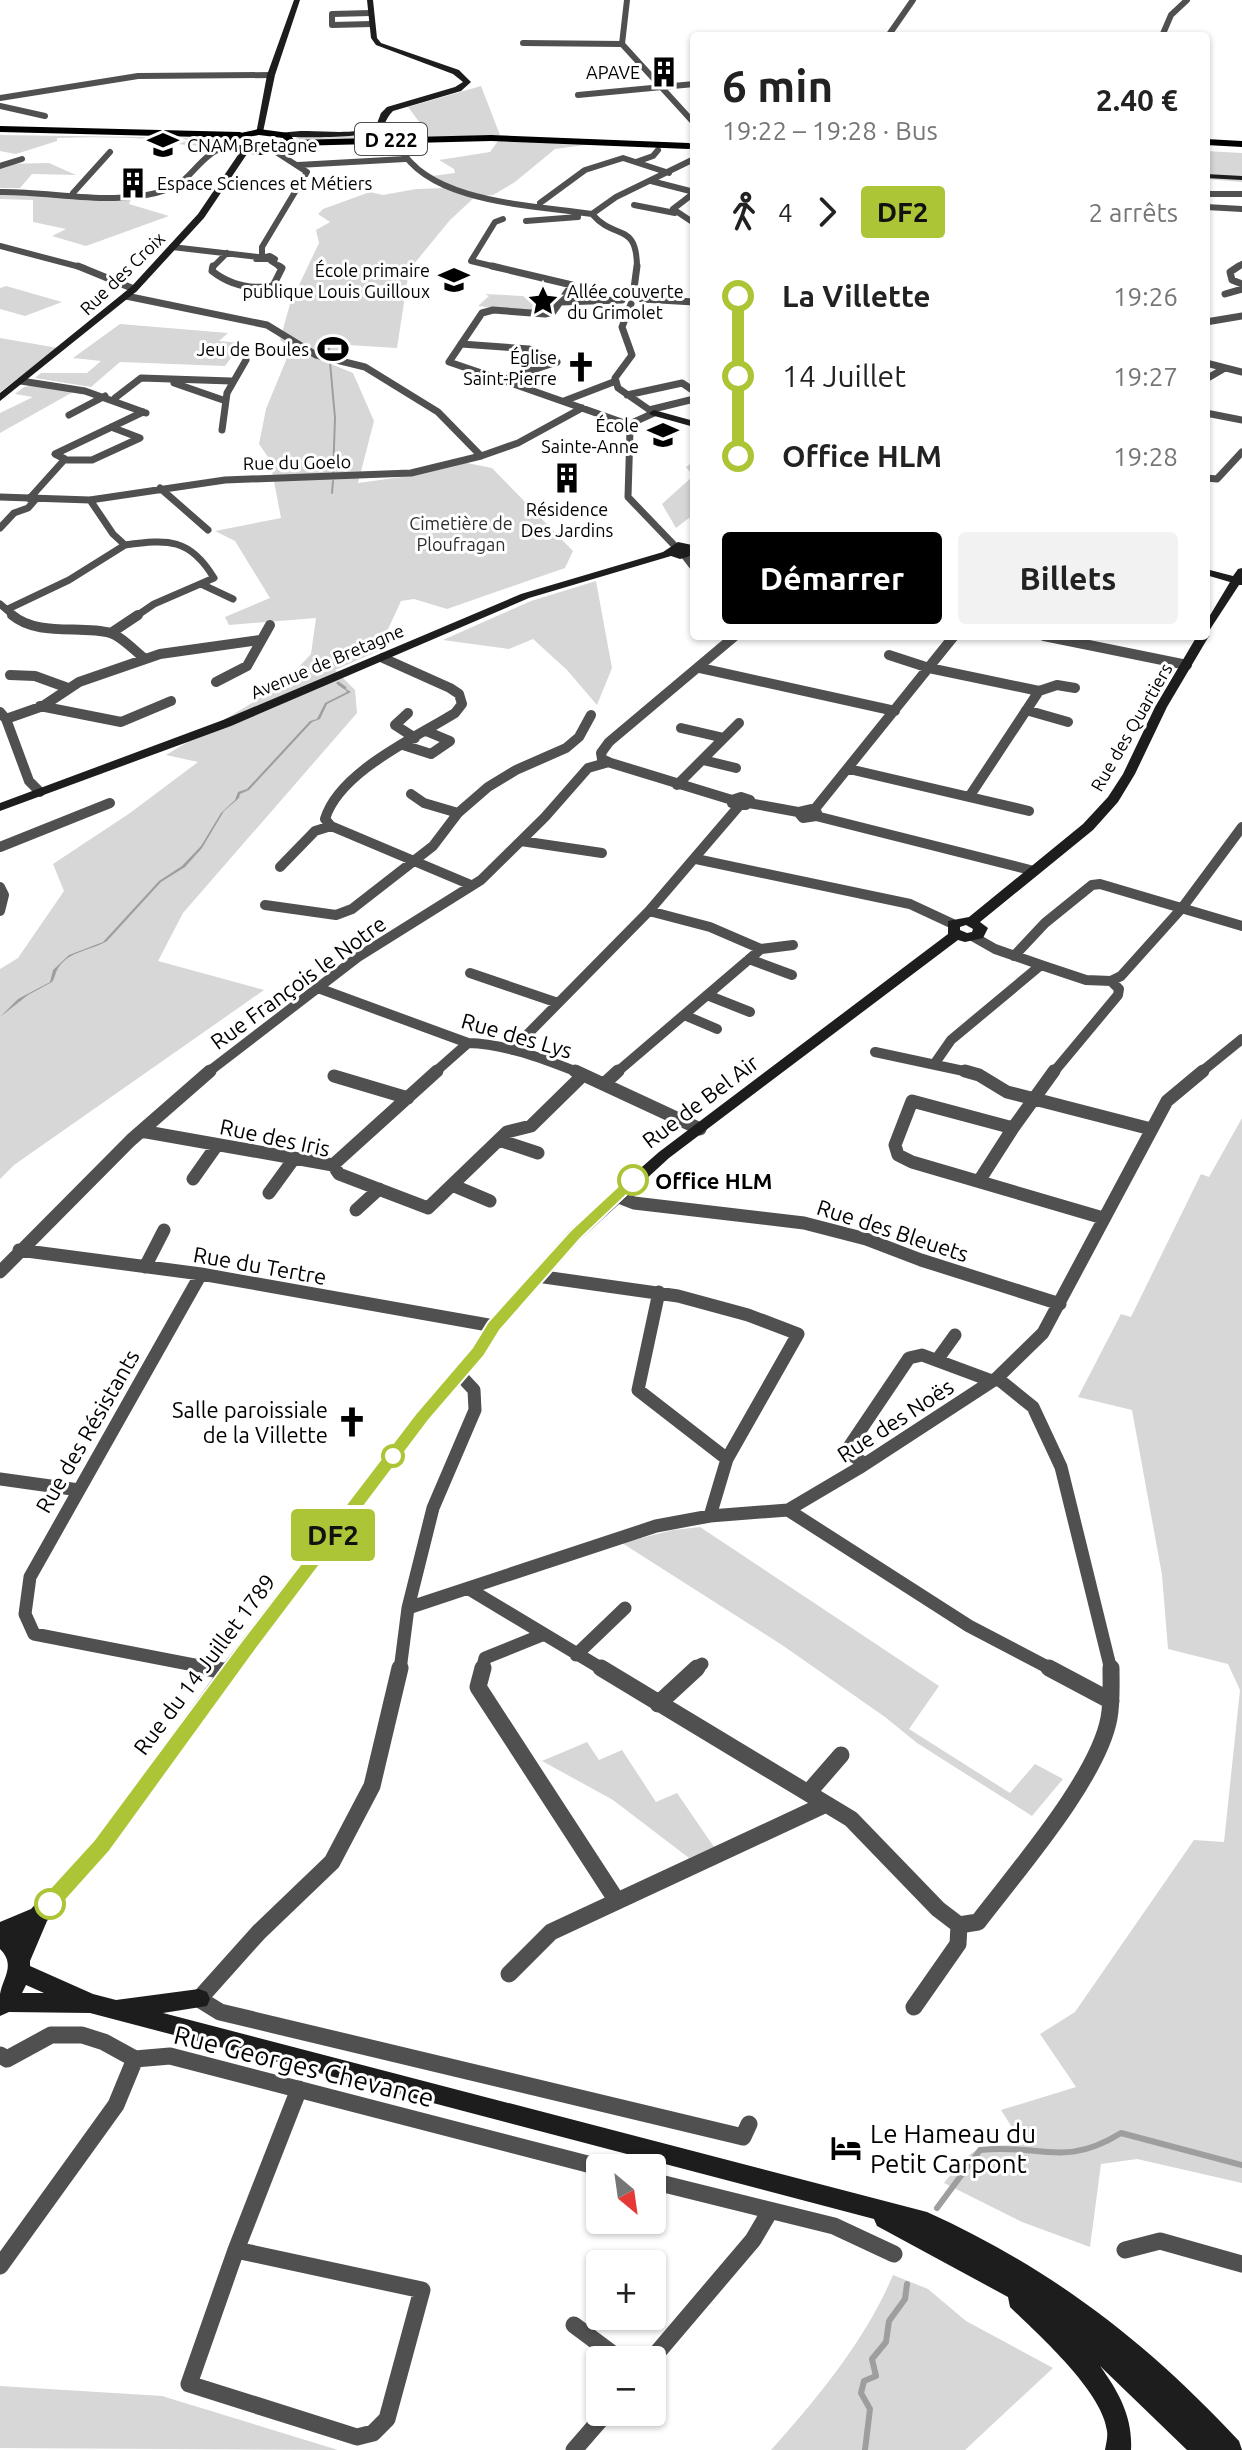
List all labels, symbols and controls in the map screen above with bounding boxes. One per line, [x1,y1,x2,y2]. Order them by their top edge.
building icon: APAVE [647,55,681,89]
text: 6 min [722,61,833,110]
place label: APAVE [586,62,640,82]
text: 2.40 € [1096,83,1178,117]
text: 19:22 – 19:28 · Bus [722,116,938,145]
road number: D 222 [355,123,427,155]
school or university icon: CNAM Bretagne [146,128,180,162]
place label: CNAM Bretagne [187,135,317,155]
building icon: Espace Sciences et Métiers [116,166,150,200]
place label: Espace Sciences et Métiers [157,173,373,193]
icon: walk [722,190,766,234]
icon: forward [805,190,849,234]
text: DF2 [877,196,929,227]
text: 4 [778,198,793,227]
text: 2 arrêts [1088,198,1178,227]
street label: Rue des Croix [76,228,168,318]
place label: École primaire publique Louis Guilloux [243,259,430,301]
school or university icon: École primaire publique Louis Guilloux [437,263,471,297]
text: La Villette [782,279,931,313]
place label: Allée couverte du Grimolet [567,281,684,322]
text: 19:26 [1113,282,1178,311]
place icon: Allée couverte du Grimolet [526,284,560,318]
sports icon: Jeu de Boules [316,332,350,366]
place label: Jeu de Boules [197,339,309,359]
place label: Église Saint-Pierre [463,346,557,388]
church icon: Église Saint-Pierre [564,350,598,384]
text: 14 Juillet [782,359,906,393]
text: 19:27 [1113,362,1178,391]
place label: École Sainte-Anne [541,414,639,456]
school or university icon: École Sainte-Anne [646,418,680,452]
text: Office HLM [782,439,942,473]
text: 19:28 [1113,442,1178,471]
street label: Rue du Goelo [243,451,351,473]
building icon: Résidence Des Jardins [550,461,584,495]
place label: Résidence Des Jardins [521,499,613,540]
park label: Cimetière de Ploufragan [409,513,513,554]
button: Démarrer [722,532,942,624]
button: Billets [958,532,1178,624]
street label: Avenue de Bretagne [247,620,407,702]
street label: Rue des Quartiers [1086,659,1177,795]
street label: Rue François le Notre [206,910,390,1054]
street label: Rue des Lys [459,1007,575,1063]
street label: Rue de Bel Air [637,1049,763,1153]
street label: Rue des Iris [218,1113,332,1161]
marker: Office HLM [618,1165,648,1195]
place label: Office HLM [655,1168,772,1193]
street label: Rue des Bleuets [814,1194,972,1266]
street label: Rue du Tertre [192,1241,328,1289]
street label: Rue des Résistants [30,1345,144,1517]
street label: Rue des Noës [832,1373,958,1467]
place label: Salle paroissiale de la Villette [172,1397,328,1447]
church icon: Salle paroissiale de la Villette [335,1405,369,1439]
unlabelled marker [382,1445,404,1467]
line badge: DF2 [287,1509,379,1561]
text: DF2 [307,1519,359,1550]
street label: Rue du 14 Juillet 1789 [128,1569,280,1759]
unlabelled marker [35,1889,65,1919]
street label: Rue Georges Chevance [171,2020,437,2112]
place label: Le Hameau du Petit Carpont [870,2119,1036,2178]
hotel icon: Le Hameau du Petit Carpont [829,2131,863,2165]
north arrow [586,2154,666,2234]
map controls [586,2154,666,2426]
button: + [586,2250,666,2330]
button: − [586,2346,666,2426]

